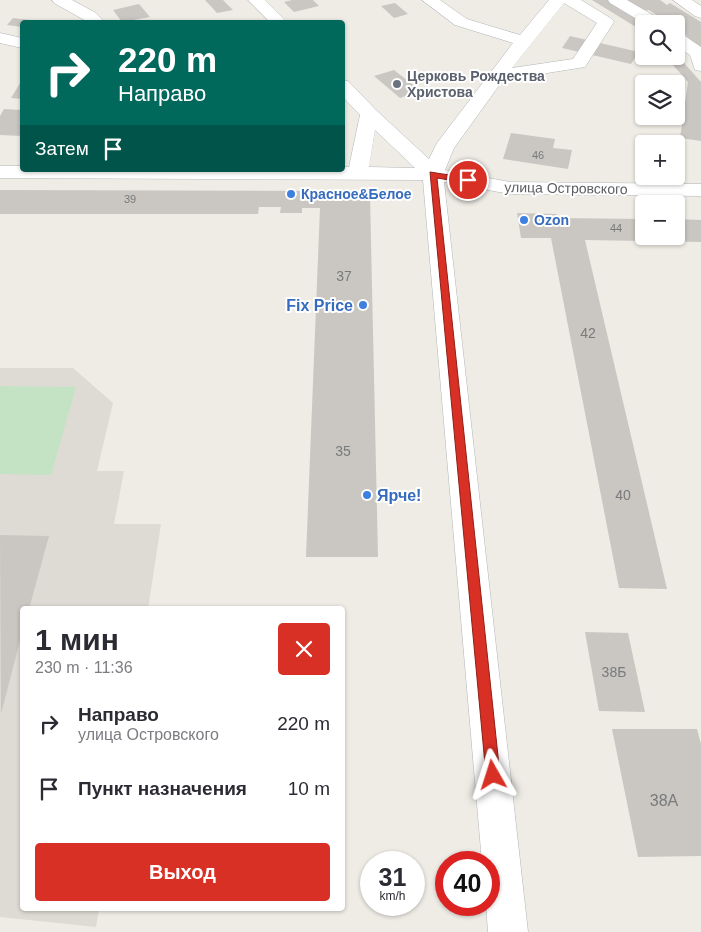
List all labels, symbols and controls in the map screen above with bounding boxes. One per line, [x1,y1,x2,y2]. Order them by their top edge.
map controls [635,15,685,245]
button: search [635,15,685,65]
icon: right [35,40,100,105]
text: 220 m [118,40,217,79]
place label: Церковь Рождества Христова [407,68,545,100]
button: layers [635,75,685,125]
marker: Церковь Рождества Христова [391,78,403,90]
text: Направо [118,81,206,106]
icon: arrive [99,135,127,163]
button: + [635,135,685,185]
text: Затем [35,138,89,159]
house number: 46 [532,149,544,161]
pin [447,159,489,201]
icon: arrive [454,166,482,194]
street label: улица Островского [504,179,628,197]
place label: Красное&Белое [301,186,412,202]
marker: Красное&Белое [285,188,297,200]
house number: 39 [124,193,136,205]
button: − [635,195,685,245]
place label: Ozon [534,212,569,228]
marker: Ozon [518,214,530,226]
house number: 44 [610,222,622,234]
house number: 37 [336,268,352,284]
place label: Fix Price [286,297,353,314]
marker: Fix Price [357,299,369,311]
house number: 42 [580,325,596,341]
house number: 35 [335,443,351,459]
place label: Ярче! [377,487,421,504]
house number: 40 [615,487,631,503]
marker: Ярче! [361,489,373,501]
text: 1 мин [35,623,119,656]
button: close [278,623,330,675]
text: 230 m · 11:36 [35,659,133,676]
house number: 38Б [602,664,626,680]
text: Направо [78,704,159,725]
icon: right [35,710,63,738]
text: 220 m [277,713,330,734]
text: улица Островского [78,726,219,743]
position arrow [466,748,518,800]
icon: arrive [35,775,63,803]
text: Пункт назначения [78,778,247,799]
text: 10 m [288,778,330,799]
house number: 38А [650,792,679,809]
button: Выход [35,843,330,901]
speed limit sign: 40 [435,851,500,916]
text: 31 [379,863,406,891]
text: km/h [379,889,406,903]

